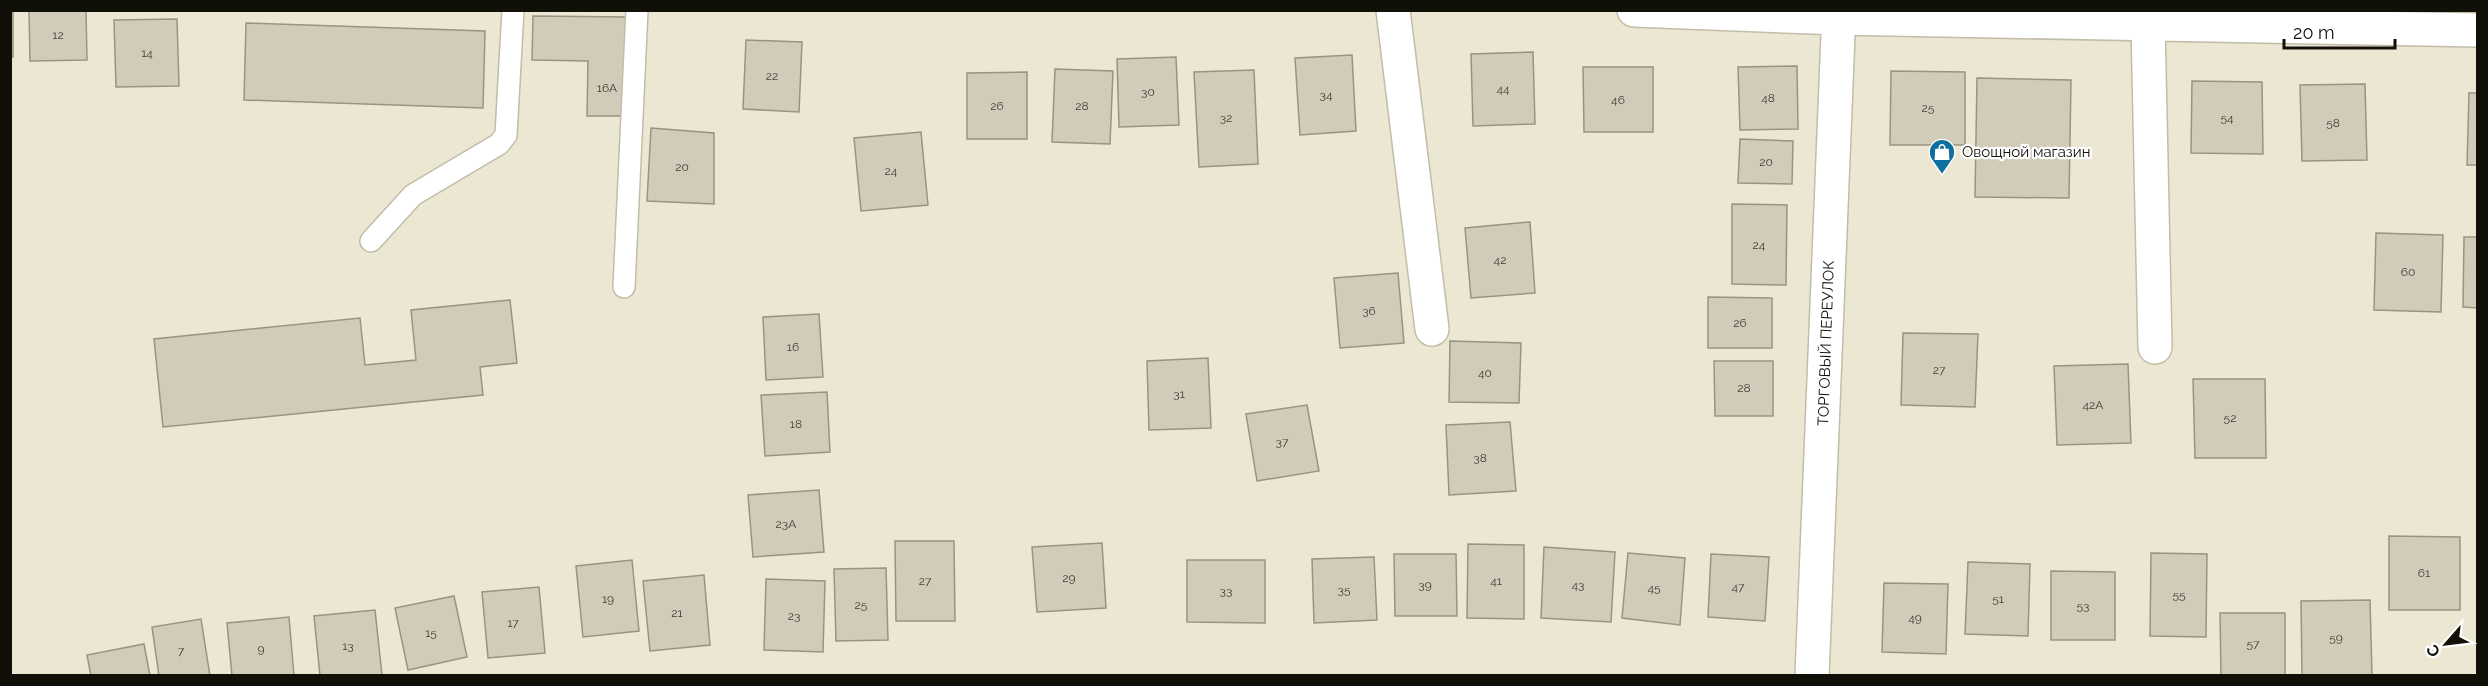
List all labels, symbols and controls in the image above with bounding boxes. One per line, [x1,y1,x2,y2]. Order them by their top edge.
scale bar [2284,12,2395,50]
text: 20 m [2293,22,2335,43]
house number: 12 [52,28,64,42]
house number: 14 [141,46,153,60]
house number: 22 [766,69,778,83]
house number: 16А [597,81,617,95]
house number: 44 [1496,82,1510,96]
house number: 30 [1141,85,1155,99]
house number: 34 [1320,88,1333,102]
house number: 48 [1761,91,1775,105]
house number: 46 [1611,93,1625,107]
house number: 26 [990,99,1004,113]
house number: 28 [1075,99,1089,113]
house number: 25 [1922,101,1935,115]
house number: 32 [1220,111,1232,125]
house number: 54 [2220,111,2234,125]
house number: 58 [2326,116,2340,130]
shop icon: Овощной магазин [1927,137,1957,175]
place label: Овощной магазин [1962,143,2090,161]
house number: 20 [1759,155,1773,169]
house number: 20 [675,160,689,174]
house number: 24 [885,164,898,178]
house number: 24 [1753,238,1766,252]
house number: 42 [1494,253,1506,267]
street label: ТОРГОВЫЙ ПЕРЕУЛОК [1814,259,1838,426]
house number: 60 [2401,265,2415,279]
house number: 36 [1362,304,1376,318]
house number: 26 [1733,316,1747,330]
house number: 16 [787,340,799,354]
house number: 27 [1933,363,1946,377]
house number: 40 [1478,366,1492,380]
house number: 28 [1737,381,1751,395]
house number: 31 [1173,387,1185,401]
house number: 42А [2083,398,2103,412]
house number: 52 [2224,411,2236,425]
house number: 18 [790,417,802,431]
house number: 37 [1276,435,1289,449]
house number: 38 [1473,451,1487,465]
house number: 23А [776,517,796,531]
house number: 61 [2418,566,2430,580]
house number: 29 [1062,571,1076,585]
house number: 27 [919,574,932,588]
house number: 41 [1490,574,1502,588]
house number: 39 [1418,578,1432,592]
house number: 43 [1572,578,1584,592]
house number: 47 [1732,580,1745,594]
house number: 45 [1647,581,1661,595]
house number: 35 [1338,583,1351,597]
house number: 33 [1220,584,1232,598]
house number: 55 [2172,588,2186,602]
house number: 19 [602,592,614,606]
house number: 51 [1992,592,2004,606]
house number: 25 [855,598,868,612]
house number: 53 [2077,599,2089,613]
house number: 21 [671,606,683,620]
house number: 23 [788,609,800,623]
house number: 49 [1908,611,1922,625]
north arrow [2416,614,2476,674]
house number: 17 [507,616,519,630]
house number: 15 [425,626,437,640]
house number: 59 [2329,631,2343,645]
house number: 57 [2247,637,2260,651]
house number: 13 [342,639,354,653]
text: С [2422,641,2444,660]
house number: 9 [257,642,265,656]
house number: 7 [178,644,185,658]

